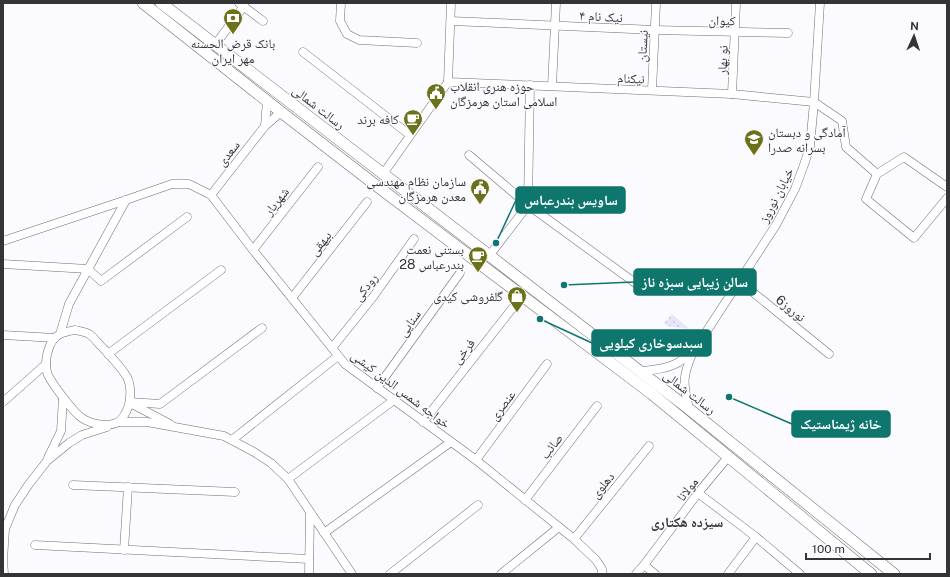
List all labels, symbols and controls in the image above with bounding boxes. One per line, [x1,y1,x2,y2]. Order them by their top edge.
bank icon: بانک قرض الحسنه مهر ایران [222,7,244,35]
street label: نیک نام ۴ [579,8,623,26]
street label: کیوان [708,13,736,29]
north arrow [894,16,934,56]
text: N [910,20,919,32]
street label: نیستان [634,29,652,63]
place label: بانک قرض الحسنه مهر ایران [191,36,275,67]
street label: نو بهار [714,45,732,76]
street label: نیکنام [617,71,645,87]
place label: حوزه هنری انقلاب اسلامی استان هرمزگان [450,79,557,110]
street label: رسالت شمالی [289,82,348,133]
public building icon: حوزه هنری انقلاب اسلامی استان هرمزگان [425,82,447,110]
cafe icon: کافه برند [402,108,424,136]
place label: کافه برند [357,112,400,128]
place label: آمادگی و دبستان بسرانه صدرا [768,125,846,156]
school or university icon: آمادگی و دبستان بسرانه صدرا [743,128,765,156]
street label: سعدی [214,138,244,170]
street label: خیابان نوروز [756,165,798,227]
place label: سازمان نظام مهندسی معدن هرمزگان [366,174,466,205]
public building icon: سازمان نظام مهندسی معدن هرمزگان [469,177,491,205]
street label: شهریار [260,184,293,220]
callout: ساویس بندرعباس [516,187,625,213]
text: ساویس بندرعباس [524,192,618,209]
street label: بیهقی [306,228,335,259]
place label: بستنی نعمت بندرعباس 28 [399,242,464,273]
cafe icon: بستنی نعمت بندرعباس 28 [467,245,489,273]
callout: سالن زیبایی سبزه ناز [634,269,756,295]
street label: رودکی [350,270,381,305]
text: سالن زیبایی سبزه ناز [641,274,748,291]
shop icon: گلفروشی کیدی [506,285,528,313]
place label: گلفروشی کیدی [433,289,504,305]
street label: نوروز6 [772,292,809,326]
street label: سنایی [395,307,425,340]
callout: سبدسوخاری کیلویی [592,330,711,356]
text: سبدسوخاری کیلویی [599,335,703,352]
street label: فرخی [449,336,479,368]
street label: خواجه شمس الدين كيشی [348,347,453,432]
street label: رسالت شمالی [660,367,719,418]
street label: عنصری [486,387,520,424]
callout: خانه ژیمناستیک [792,411,890,437]
text: خانه ژیمناستیک [800,416,882,432]
street label: صائب [537,431,566,462]
street label: دهلوی [587,469,618,502]
street label: مولانا [674,475,702,505]
district label: سیزده هکتاری [651,514,723,531]
scale bar [806,535,930,561]
text: 100 m [812,542,845,556]

